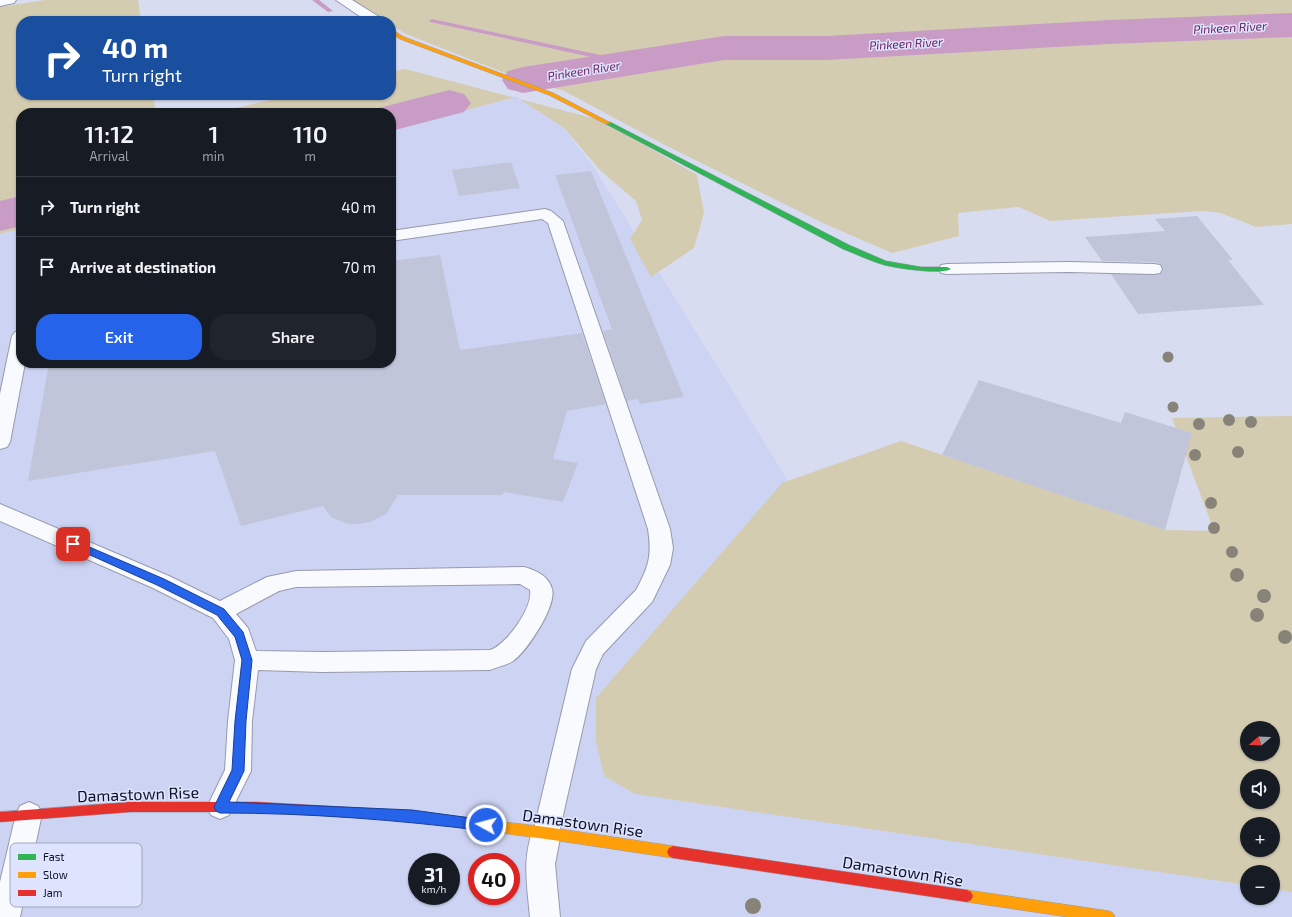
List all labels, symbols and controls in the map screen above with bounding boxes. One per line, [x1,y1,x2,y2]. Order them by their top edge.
water label: Pinkeen River [1193,18,1267,36]
text: 40 m [102,30,168,64]
icon: right [36,32,88,84]
water label: Pinkeen River [869,34,943,52]
water label: Pinkeen River [546,57,621,83]
text: Turn right [102,64,182,86]
text: 11:12 [84,119,134,148]
text: 1 [208,119,218,148]
text: 110 [293,119,328,148]
text: Arrival [89,148,129,164]
text: min [202,148,225,164]
text: m [305,148,316,164]
icon: right [36,196,58,218]
text: Turn right [70,198,140,216]
text: 40 m [341,198,376,216]
icon: arrive [36,256,58,278]
text: Arrive at destination [70,258,216,276]
text: 70 m [343,258,376,276]
button: Exit [36,314,202,360]
button: Share [210,314,376,360]
pin [56,527,90,561]
icon: arrive [62,533,84,555]
north arrow [1240,721,1280,761]
map controls [1240,721,1280,905]
button: sound [1240,769,1280,809]
street label: Damastown Rise [77,782,199,805]
position arrow [465,804,507,846]
street label: Damastown Rise [521,805,645,840]
button: + [1240,817,1280,857]
legend [10,843,142,907]
text: Fast [43,850,65,863]
street label: Damastown Rise [841,852,965,889]
speed limit sign: 40 [468,853,520,905]
text: 31 [424,862,444,886]
button: − [1240,865,1280,905]
text: Slow [43,868,68,881]
text: km/h [422,883,446,895]
text: Jam [43,886,62,899]

